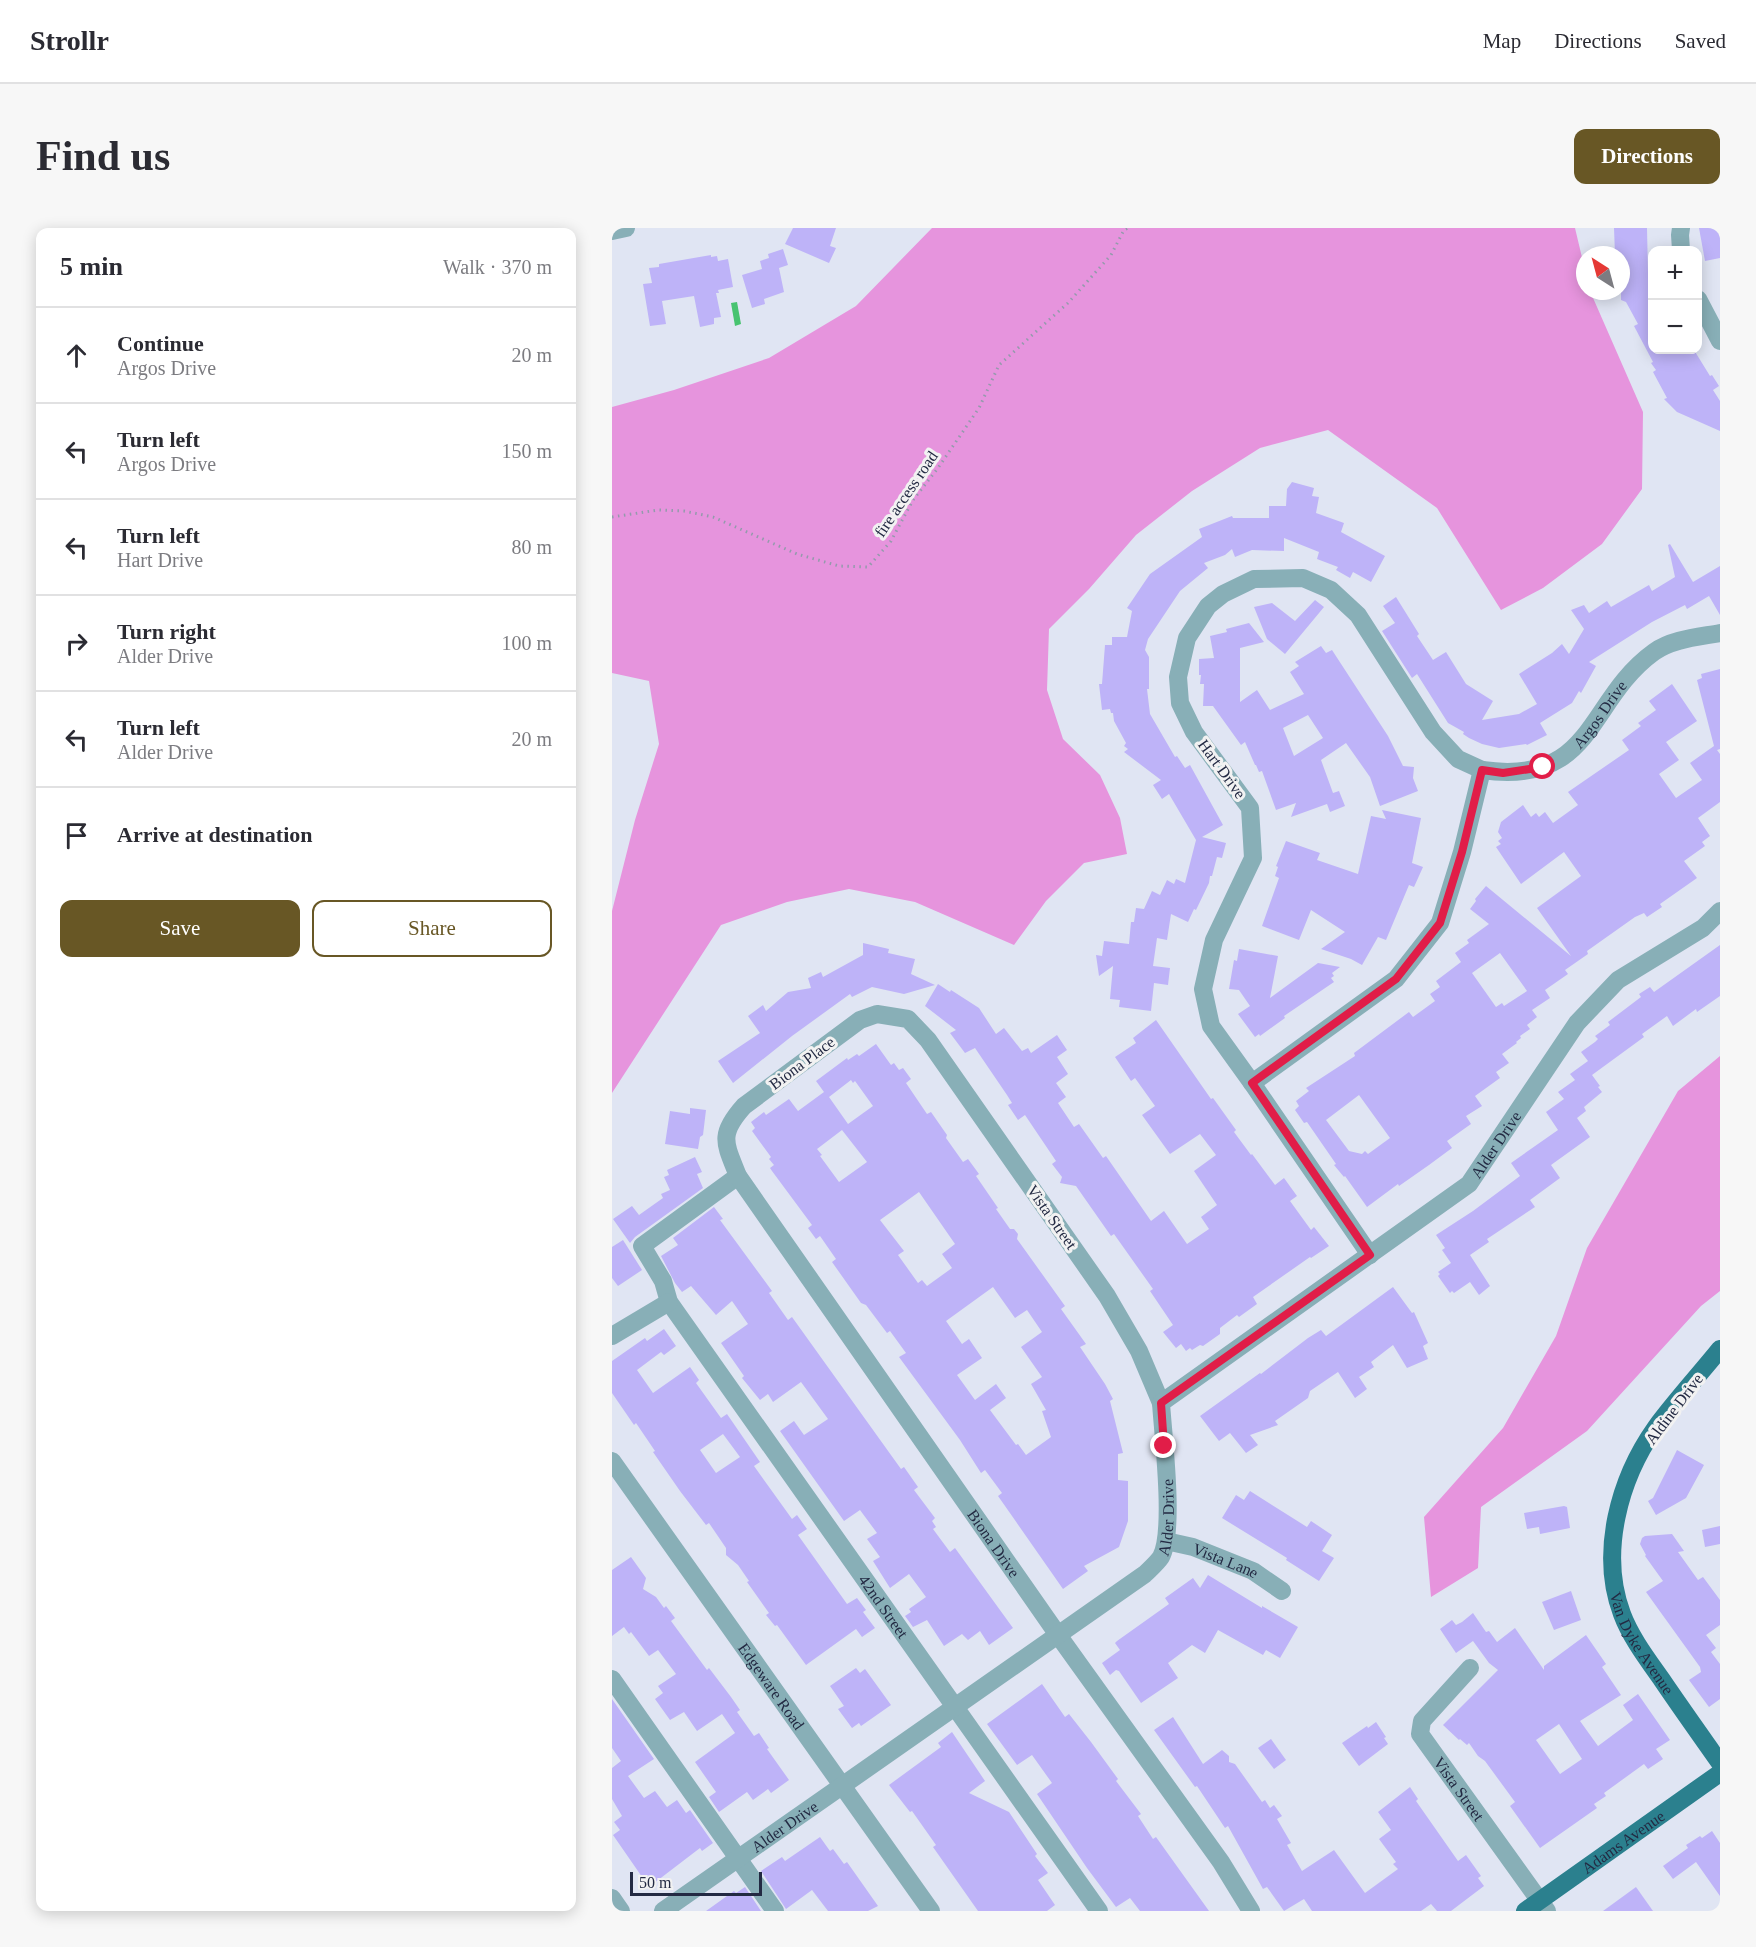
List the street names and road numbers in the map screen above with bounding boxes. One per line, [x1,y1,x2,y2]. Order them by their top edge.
street label: fire access road [871,448,941,540]
street label: Argos Drive [1569,677,1630,752]
street label: Hart Drive [1195,736,1249,802]
street label: Biona Place [766,1033,838,1093]
street label: Alder Drive [1467,1108,1524,1181]
street label: Vista Street [1024,1182,1081,1253]
street label: Aldine Drive [1642,1370,1706,1448]
street label: Alder Drive [1154,1478,1176,1558]
street label: Biona Drive [964,1506,1023,1580]
street label: Vista Lane [1191,1539,1262,1581]
street label: 42nd Street [856,1571,912,1642]
street label: Van Dyke Avenue [1607,1590,1677,1697]
street label: Edgeware Road [735,1640,808,1733]
street label: Vista Street [1431,1754,1488,1824]
street label: Alder Drive [748,1797,821,1855]
street label: Adams Avenue [1578,1807,1667,1877]

